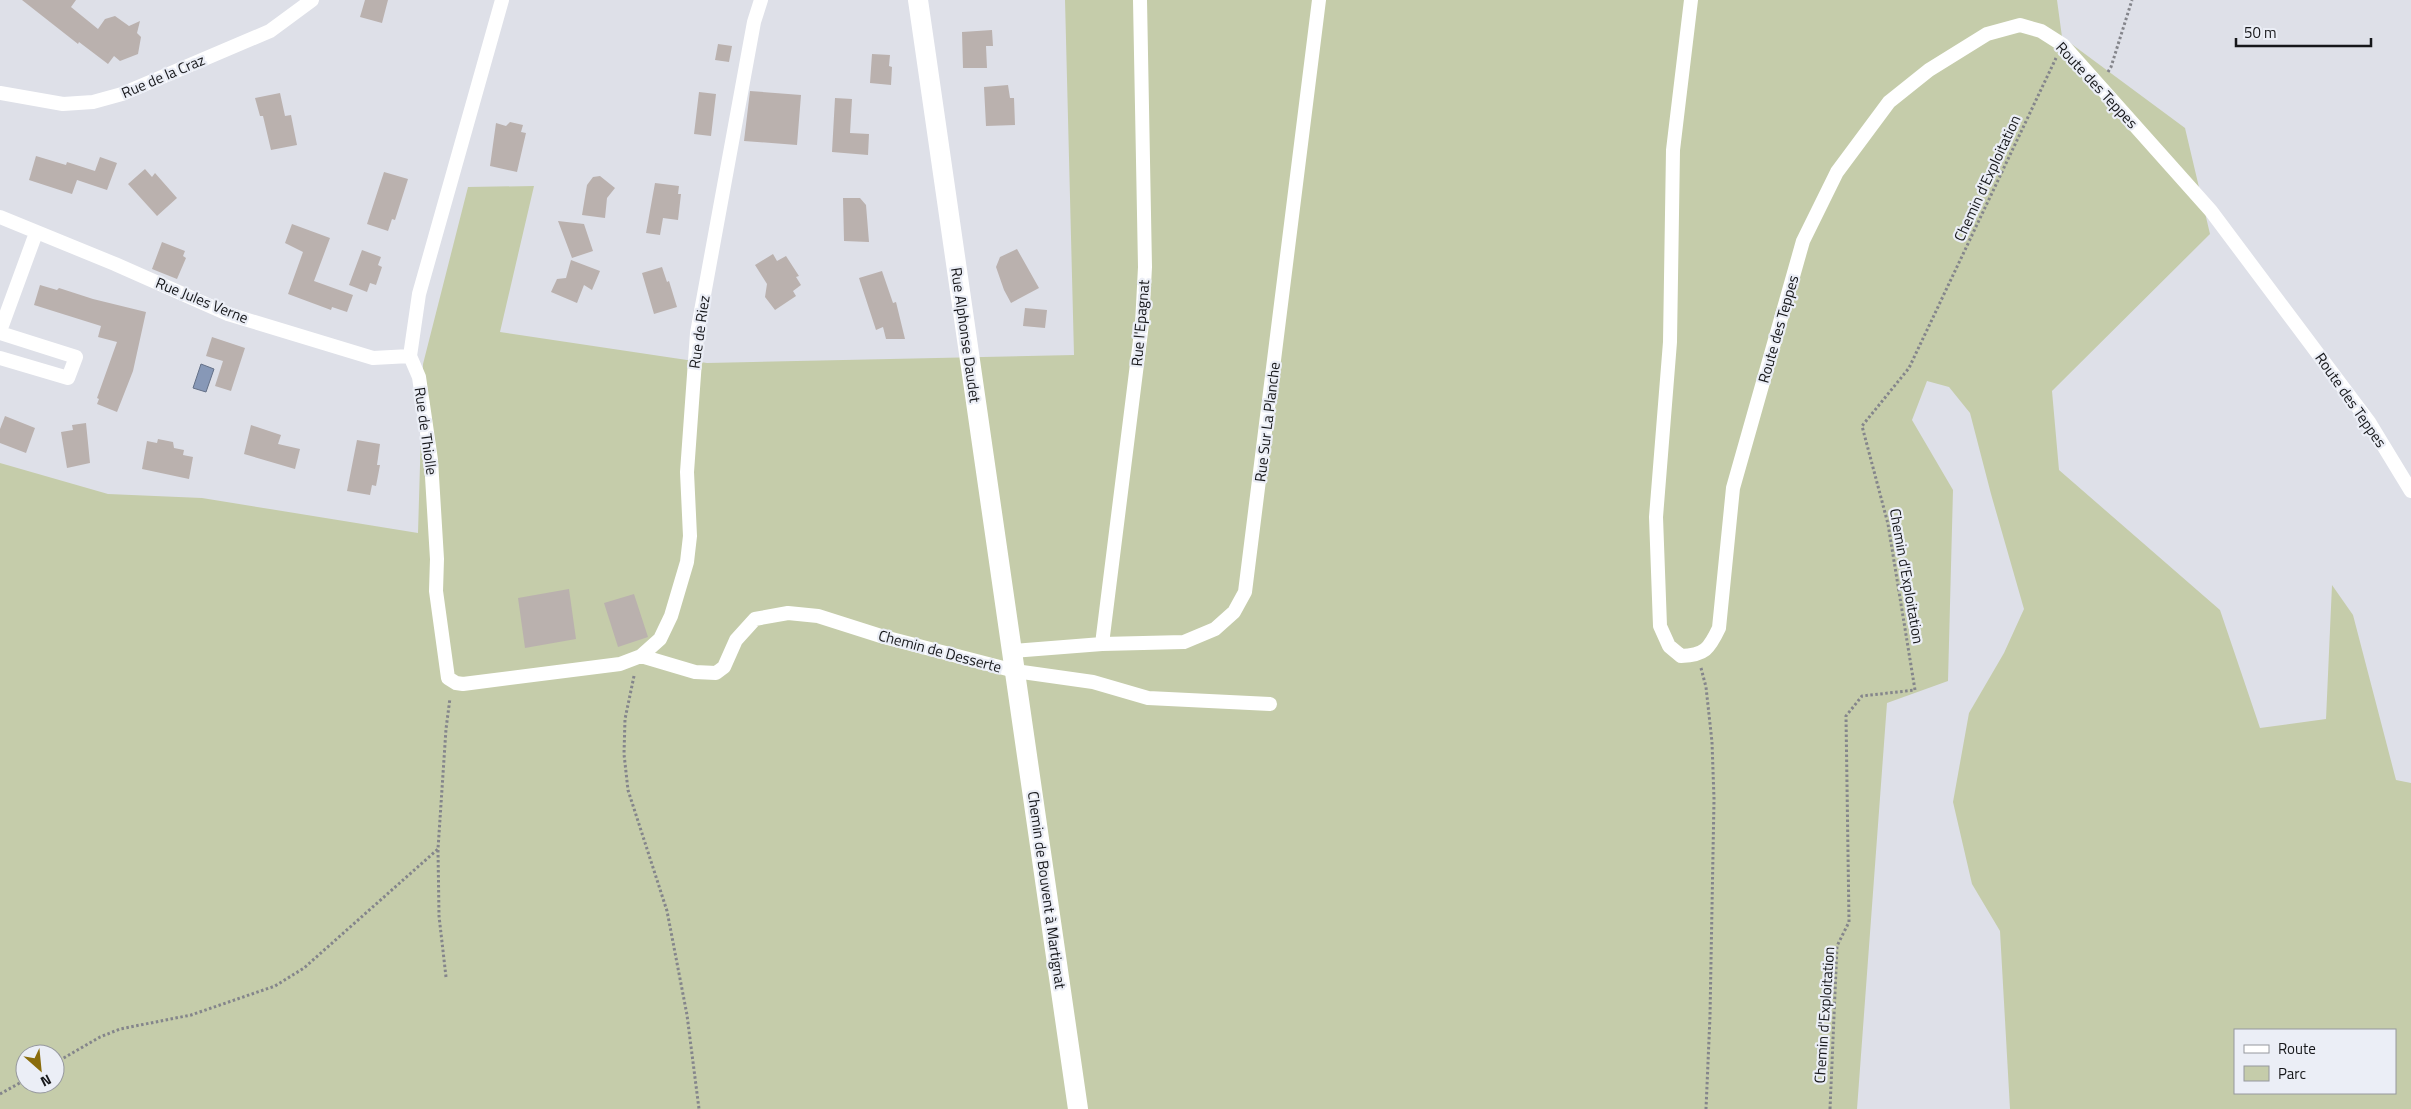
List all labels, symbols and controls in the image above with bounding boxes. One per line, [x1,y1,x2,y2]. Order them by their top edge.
scale bar [2236,15,2371,47]
text: 50 m [2244,21,2277,44]
street label: Route des Teppes [2051,36,2143,134]
street label: Rue de la Craz [118,48,208,104]
street label: Chemin d'Exploitation [1948,111,2026,245]
street label: Rue Alphonse Daudet [945,266,987,405]
street label: Rue Jules Verne [152,271,252,329]
street label: Route des Teppes [1752,272,1804,386]
street label: Rue l'Epagnat [1125,278,1155,367]
street label: Rue de Riez [682,294,716,370]
street label: Route des Teppes [2310,348,2392,452]
street label: Rue Sur La Planche [1248,361,1286,483]
street label: Rue de Thiolle [408,386,444,476]
street label: Chemin d'Exploitation [1884,507,1930,645]
street label: Chemin de Desserte [876,624,1004,678]
street label: Chemin de Bouvent à Martignat [1022,790,1072,991]
street label: Chemin d'Exploitation [1808,946,1840,1084]
legend [2234,1029,2396,1094]
text: Route [2278,1037,2316,1060]
north arrow [15,1044,65,1094]
text: Parc [2278,1062,2306,1085]
text: N [37,1069,55,1093]

